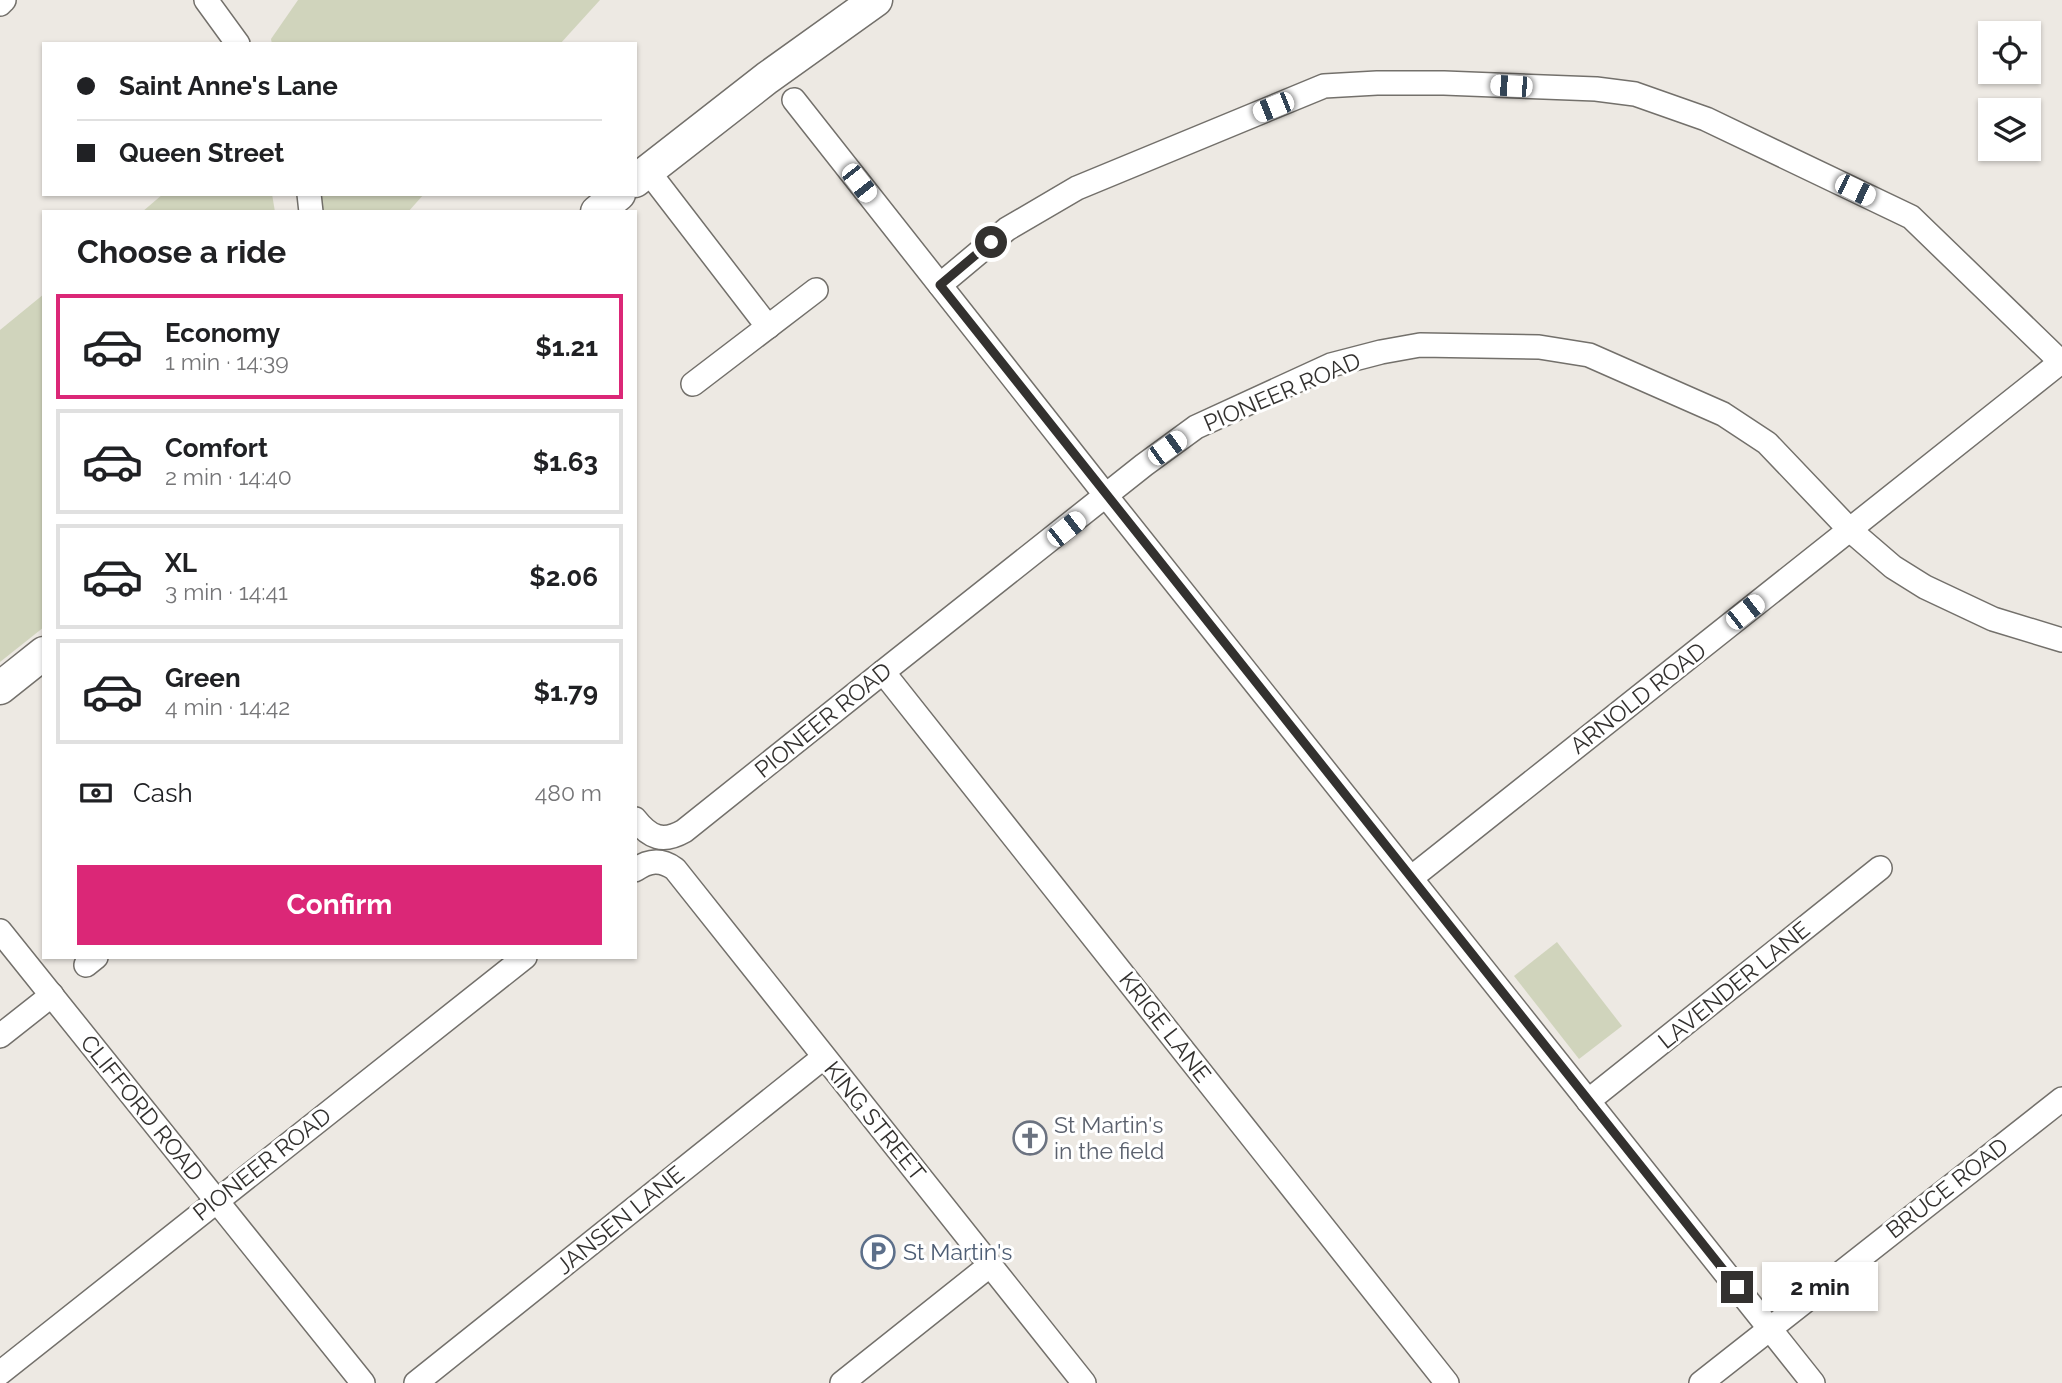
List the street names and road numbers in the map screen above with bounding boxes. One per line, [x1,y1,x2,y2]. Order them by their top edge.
street label: PIONEER ROAD [1199,346,1364,437]
street label: ARNOLD ROAD [1564,636,1711,759]
street label: PIONEER ROAD [749,656,896,783]
street label: LAVENDER LANE [1653,915,1815,1054]
street label: KRIGE LANE [1114,966,1217,1087]
street label: CLIFFORD ROAD [75,1029,210,1186]
street label: KING STREET [819,1056,932,1186]
street label: PIONEER ROAD [187,1101,336,1226]
street label: BRUCE ROAD [1880,1132,2013,1244]
street label: JANSEN LANE [550,1160,689,1279]

